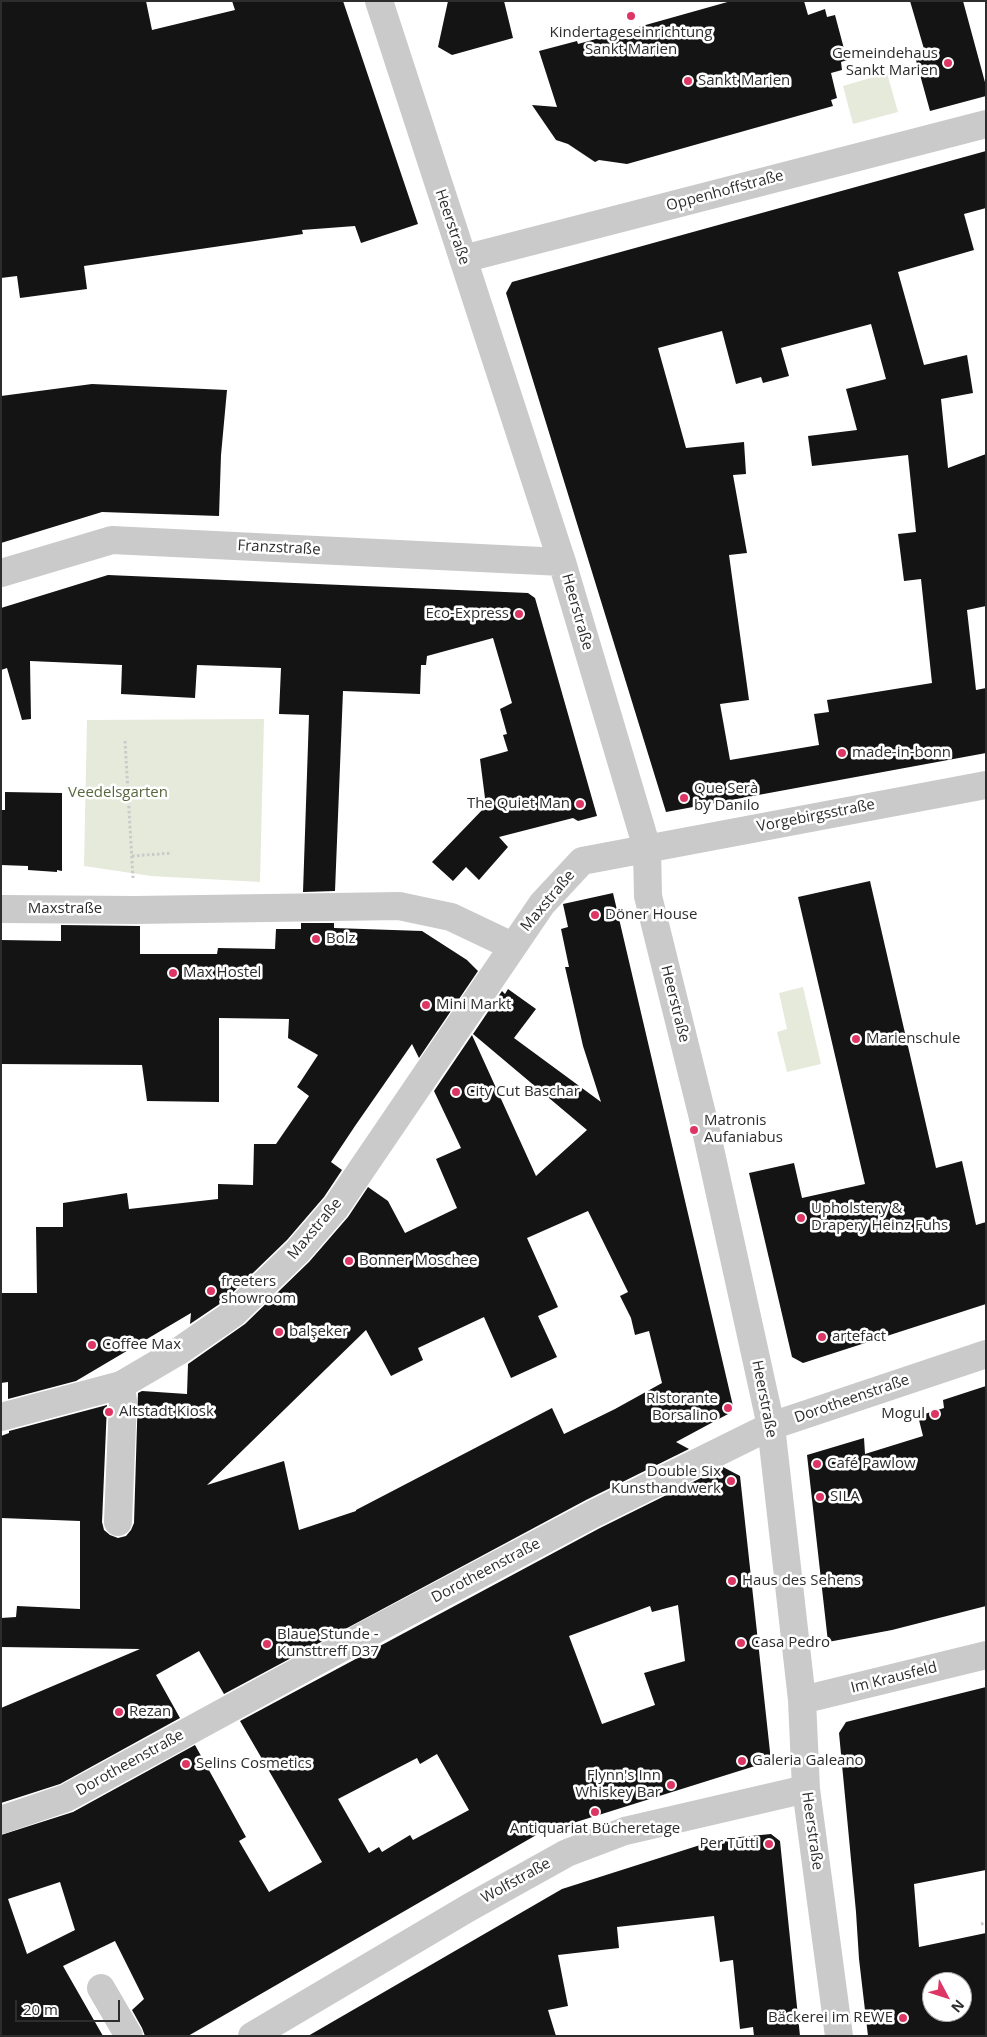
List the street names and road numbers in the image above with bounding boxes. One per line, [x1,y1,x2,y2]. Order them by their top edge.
street label: Oppenhoffstraße [664,167,786,215]
street label: Heerstraße [431,187,473,267]
street label: Franzstraße [237,537,321,559]
street label: Heerstraße [557,572,597,652]
street label: Vorgebirgsstraße [755,796,877,836]
street label: Maxstraße [517,867,579,935]
street label: Maxstraße [28,900,102,918]
street label: Heerstraße [657,964,693,1044]
street label: Maxstraße [284,1195,346,1263]
street label: Heerstraße [748,1359,780,1439]
street label: Dorotheenstraße [792,1371,912,1427]
street label: Dorotheenstraße [429,1535,543,1607]
street label: Im Krausfeld [849,1659,939,1697]
street label: Dorotheenstraße [73,1726,187,1800]
street label: Heerstraße [798,1791,826,1871]
street label: Wolfstraße [478,1855,554,1907]

